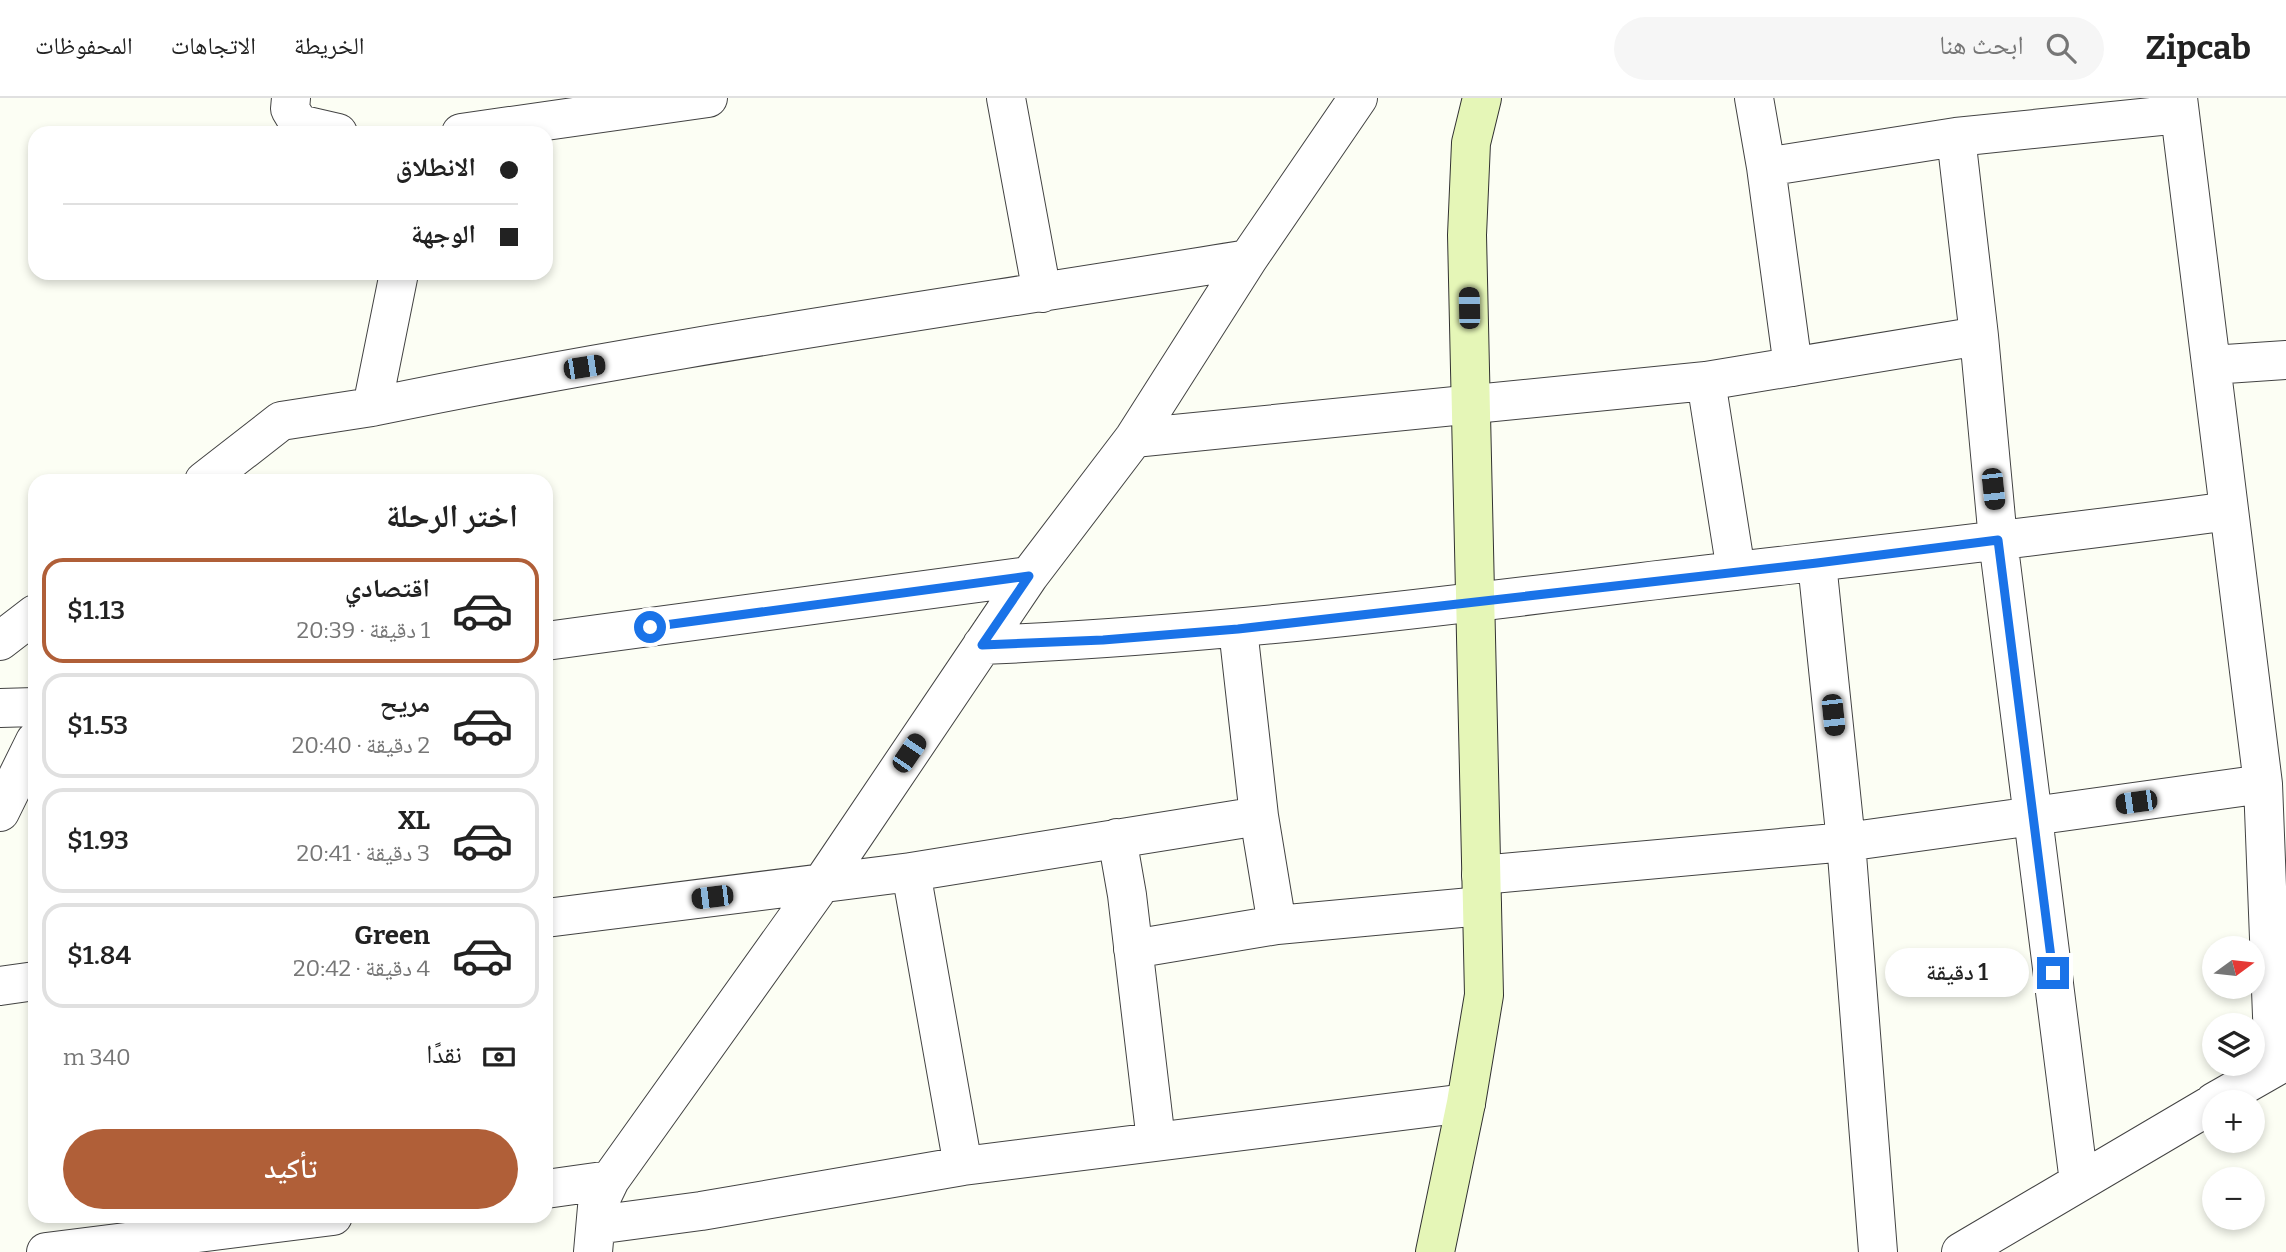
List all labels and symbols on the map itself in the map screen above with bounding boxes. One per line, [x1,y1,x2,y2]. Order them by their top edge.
car [1459,287,1480,329]
car [562,353,607,381]
car [1981,467,2006,511]
route start [634,611,666,643]
car [1821,693,1846,737]
car [889,730,930,776]
car [2114,789,2159,815]
car [690,884,735,910]
north arrow [2202,936,2264,999]
callout: 1 دقيقة [1885,948,2028,998]
route end [2037,957,2069,989]

